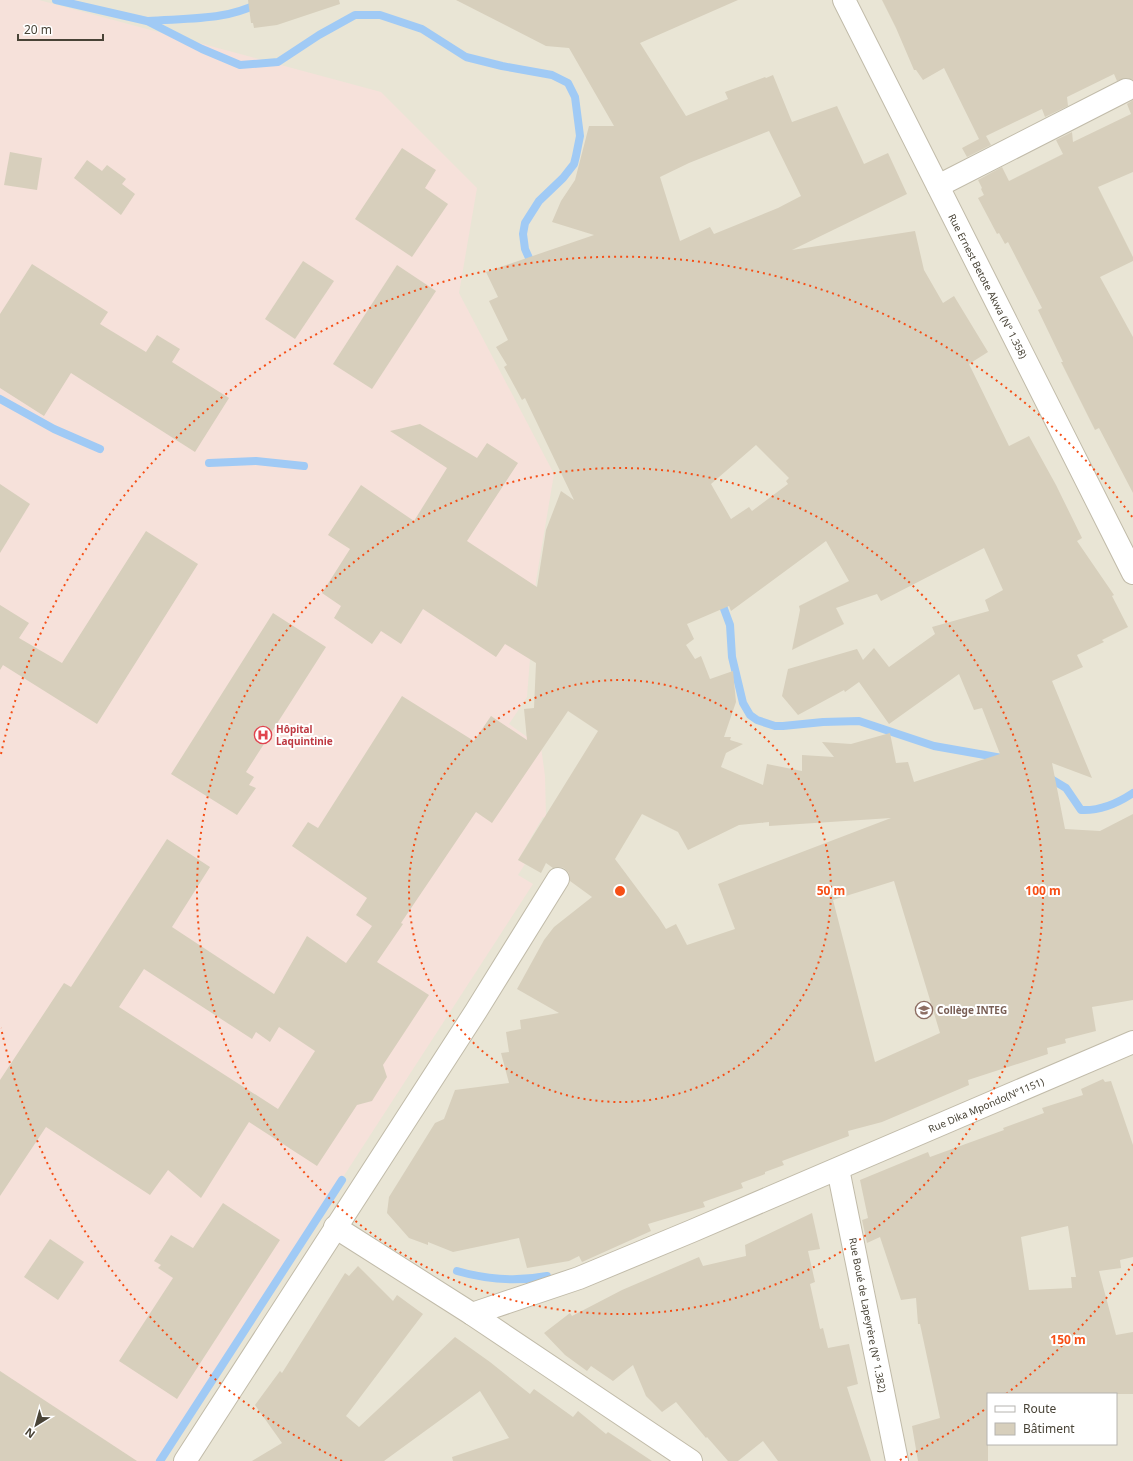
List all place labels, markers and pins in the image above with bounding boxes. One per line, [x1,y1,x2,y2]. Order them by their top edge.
place label: Hôpital Laquintinie [276,722,333,748]
hospital icon: Hôpital Laquintinie [253,725,273,745]
centre of rings [613,884,627,898]
school or university icon: Collège INTEG [914,1000,934,1020]
place label: Collège INTEG [937,1003,1007,1017]

